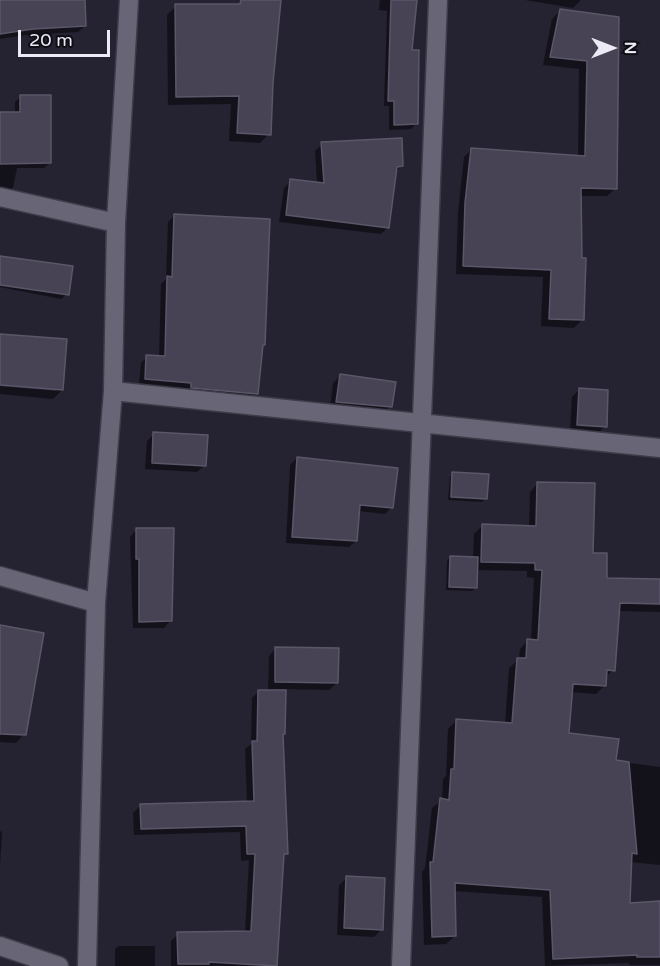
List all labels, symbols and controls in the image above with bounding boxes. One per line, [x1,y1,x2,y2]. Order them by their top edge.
scale bar [21,18,112,56]
north arrow [582,18,642,78]
text: 20 m [29,29,73,51]
text: N [620,42,640,54]

